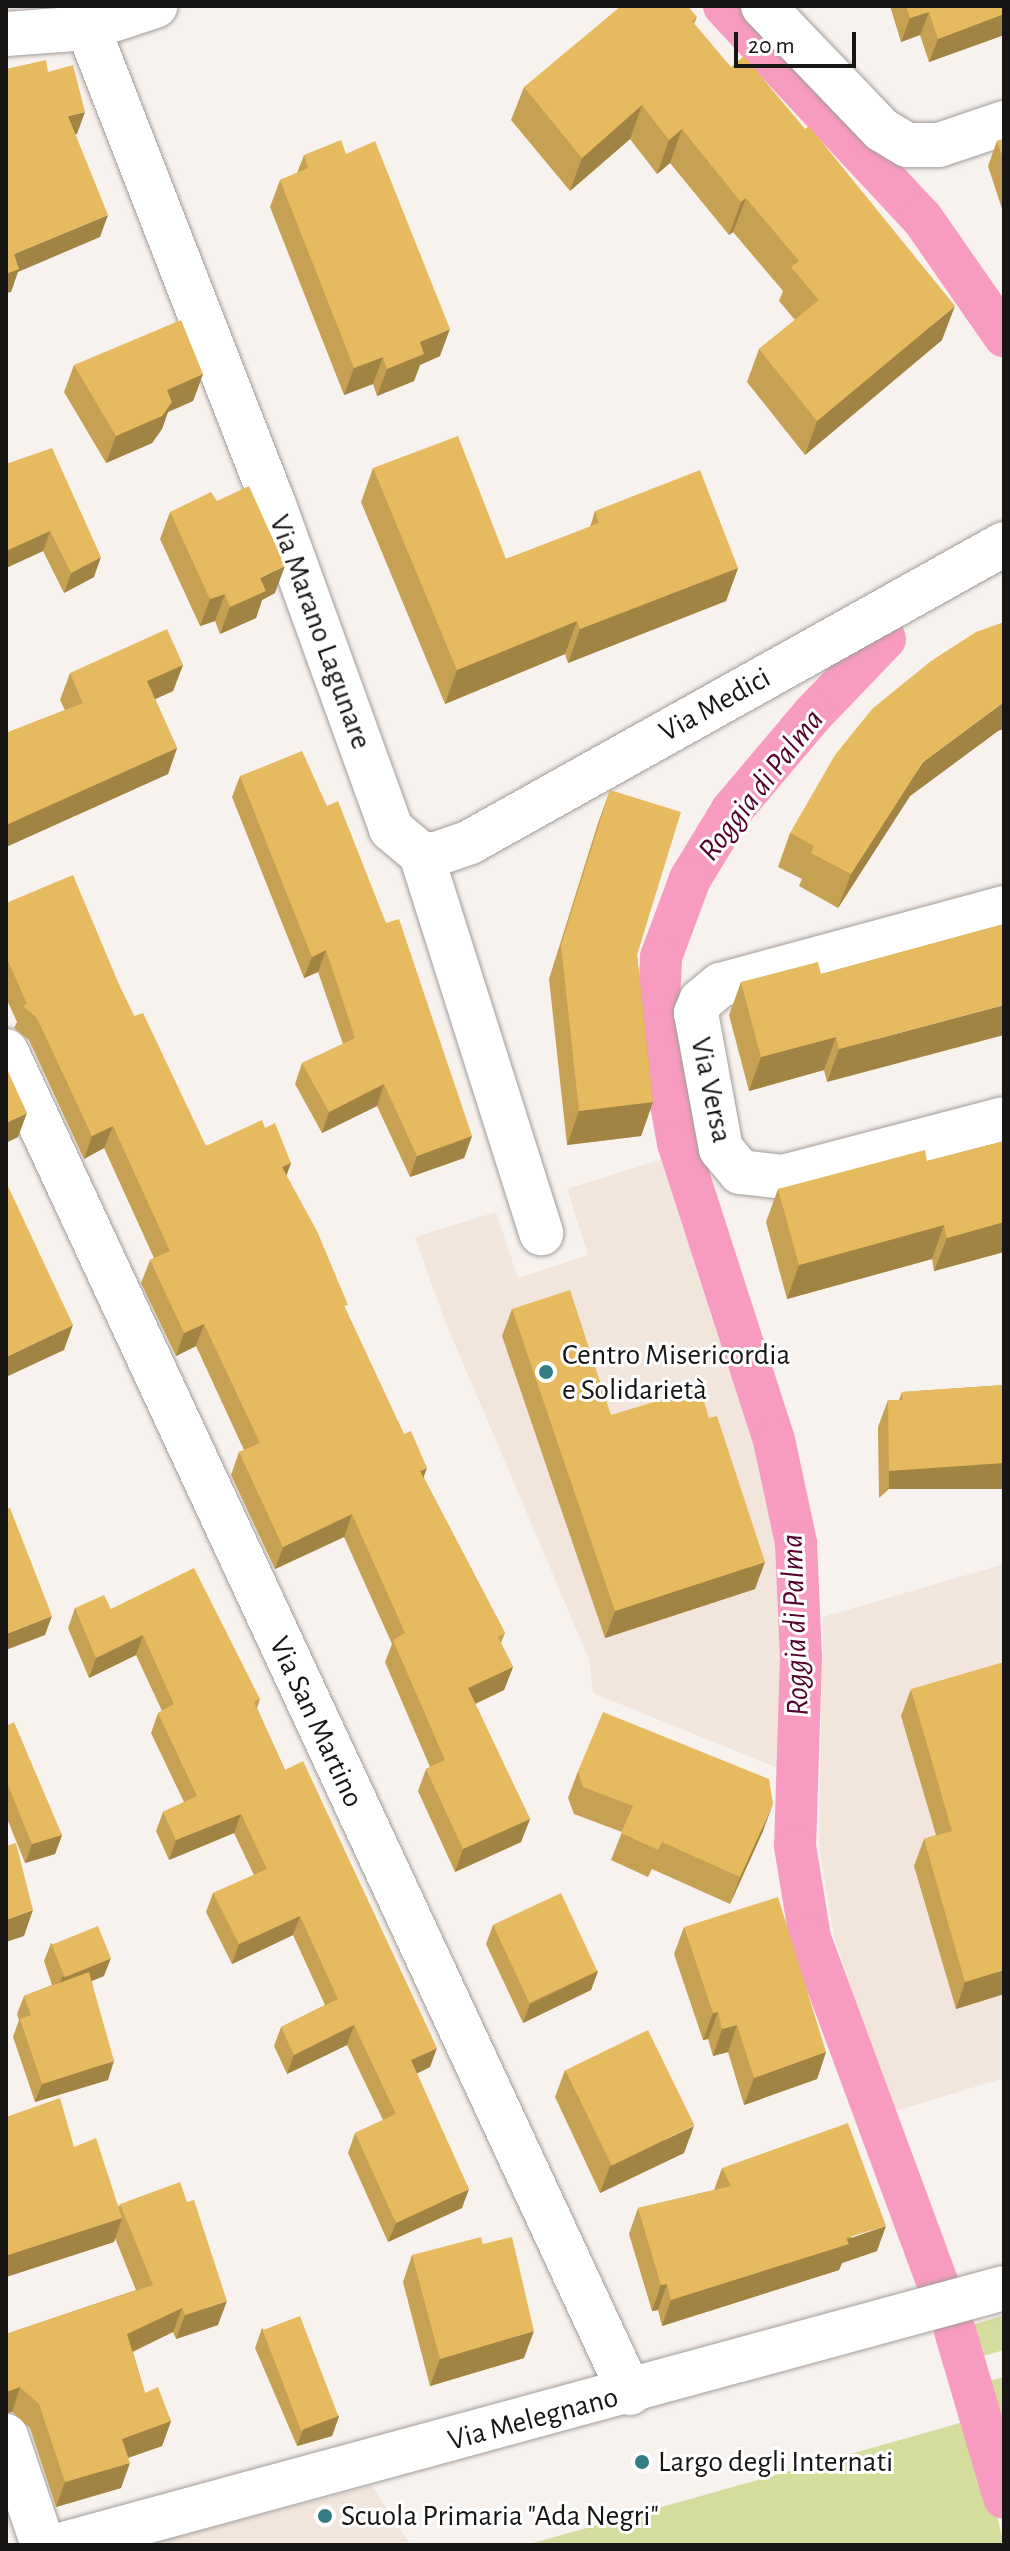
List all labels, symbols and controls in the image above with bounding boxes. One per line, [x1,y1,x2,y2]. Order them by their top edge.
scale bar [738,16,860,66]
text: 20 m [748,34,795,58]
street label: Via Marano Lagunare [261,510,379,754]
street label: Via Medici [653,660,777,750]
water label: Roggia di Palma [690,701,832,869]
street label: Via Versa [682,1034,740,1146]
place label: Centro Misericordia e Solidarietà [562,1337,790,1408]
marker: Centro Misericordia e Solidarietà [537,1363,555,1381]
water label: Roggia di Palma [773,1533,817,1717]
street label: Via San Martino [261,1631,371,1813]
street label: Via Melegnano [444,2379,622,2459]
place label: Largo degli Internati [658,2444,893,2480]
marker: Largo degli Internati [633,2453,651,2471]
place label: Scuola Primaria "Ada Negri" [341,2498,659,2534]
marker: Scuola Primaria "Ada Negri" [316,2507,334,2525]

